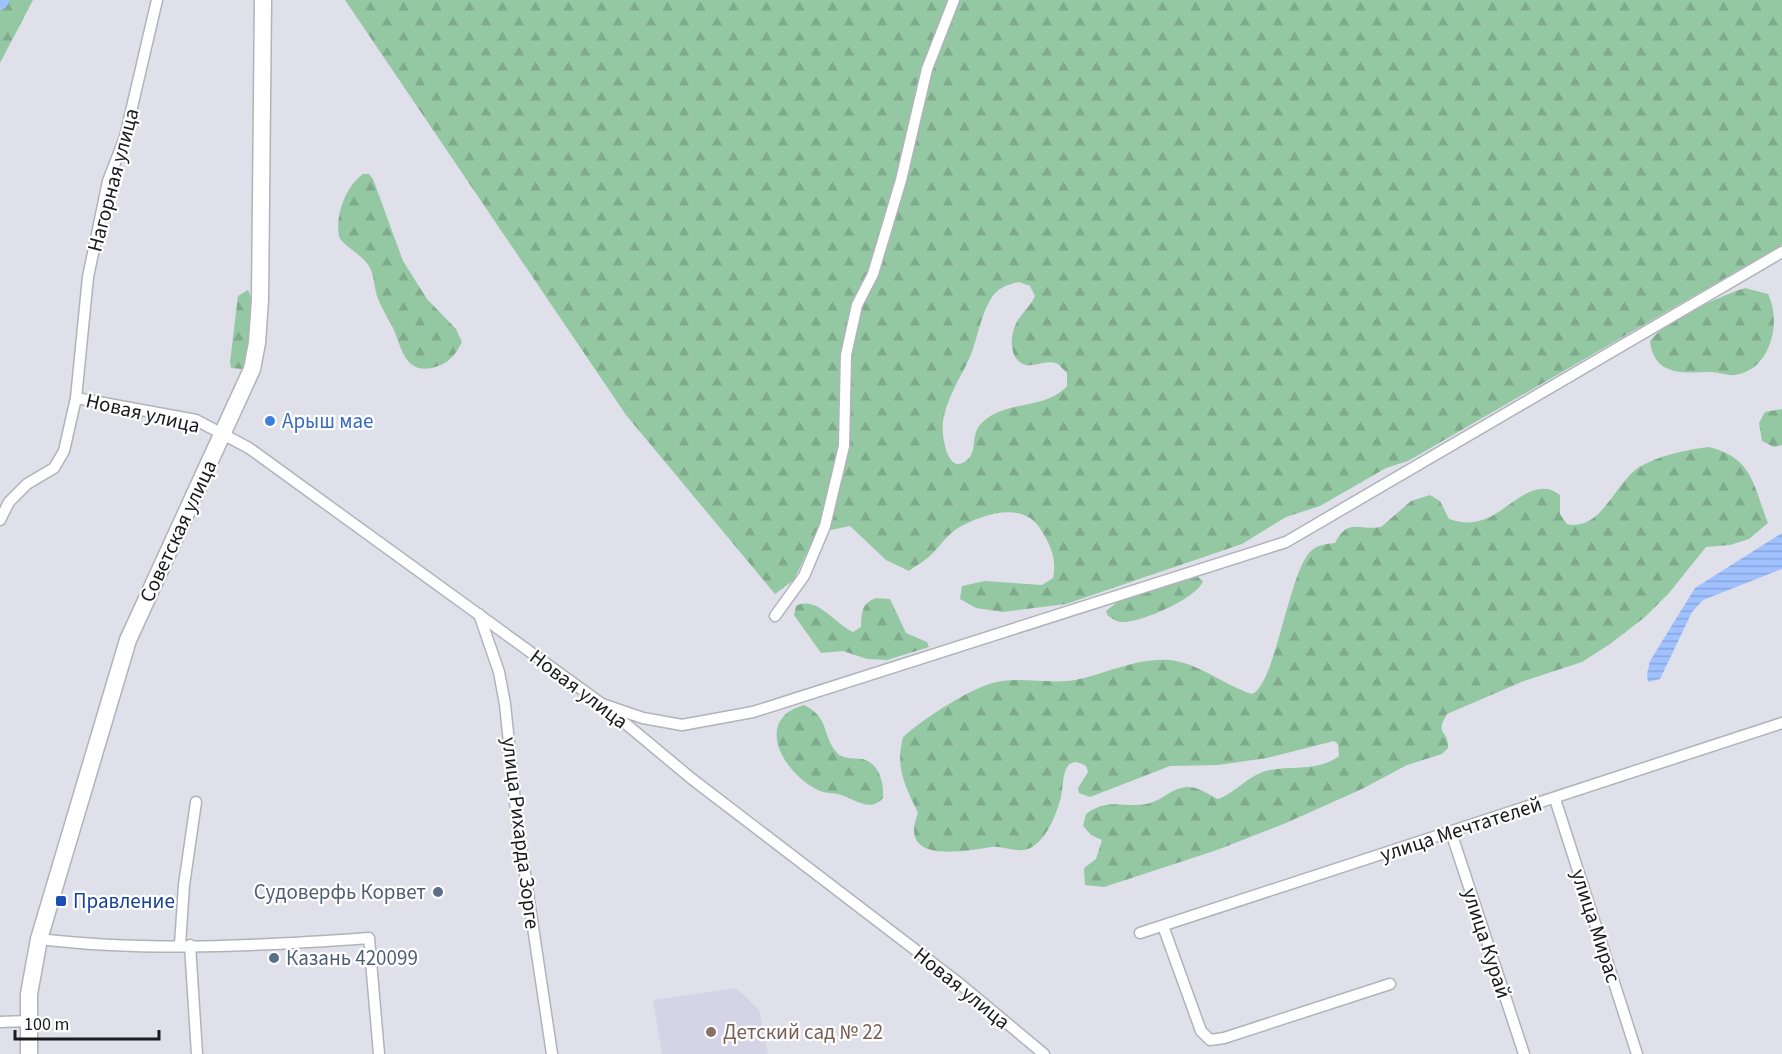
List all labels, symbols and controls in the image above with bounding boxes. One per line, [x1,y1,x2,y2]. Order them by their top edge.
street label: Нагорная улица [79,105,147,255]
street label: Новая улица [83,385,203,441]
place label: Арыш мае [282,406,373,436]
marker: Арыш мае [263,414,277,428]
street label: Советская улица [132,455,224,607]
street label: Новая улица [523,642,635,736]
street label: улица Рихарда Зорге [494,735,548,931]
street label: улица Мечтателей [1376,789,1546,869]
street label: улица Мирас [1564,865,1629,987]
place label: Судоверфь Корвет [254,877,426,907]
street label: улица Курай [1455,884,1519,1002]
marker: Судоверфь Корвет [431,885,445,899]
place label: Правление [73,886,175,916]
marker: Правление [54,894,68,908]
street label: Новая улица [907,940,1017,1036]
place label: Казань 420099 [286,943,418,973]
marker: Казань 420099 [267,951,281,965]
scale bar [15,1003,159,1041]
text: 100 m [24,1012,69,1037]
place label: Детский сад № 22 [723,1017,883,1047]
marker: Детский сад № 22 [704,1025,718,1039]

